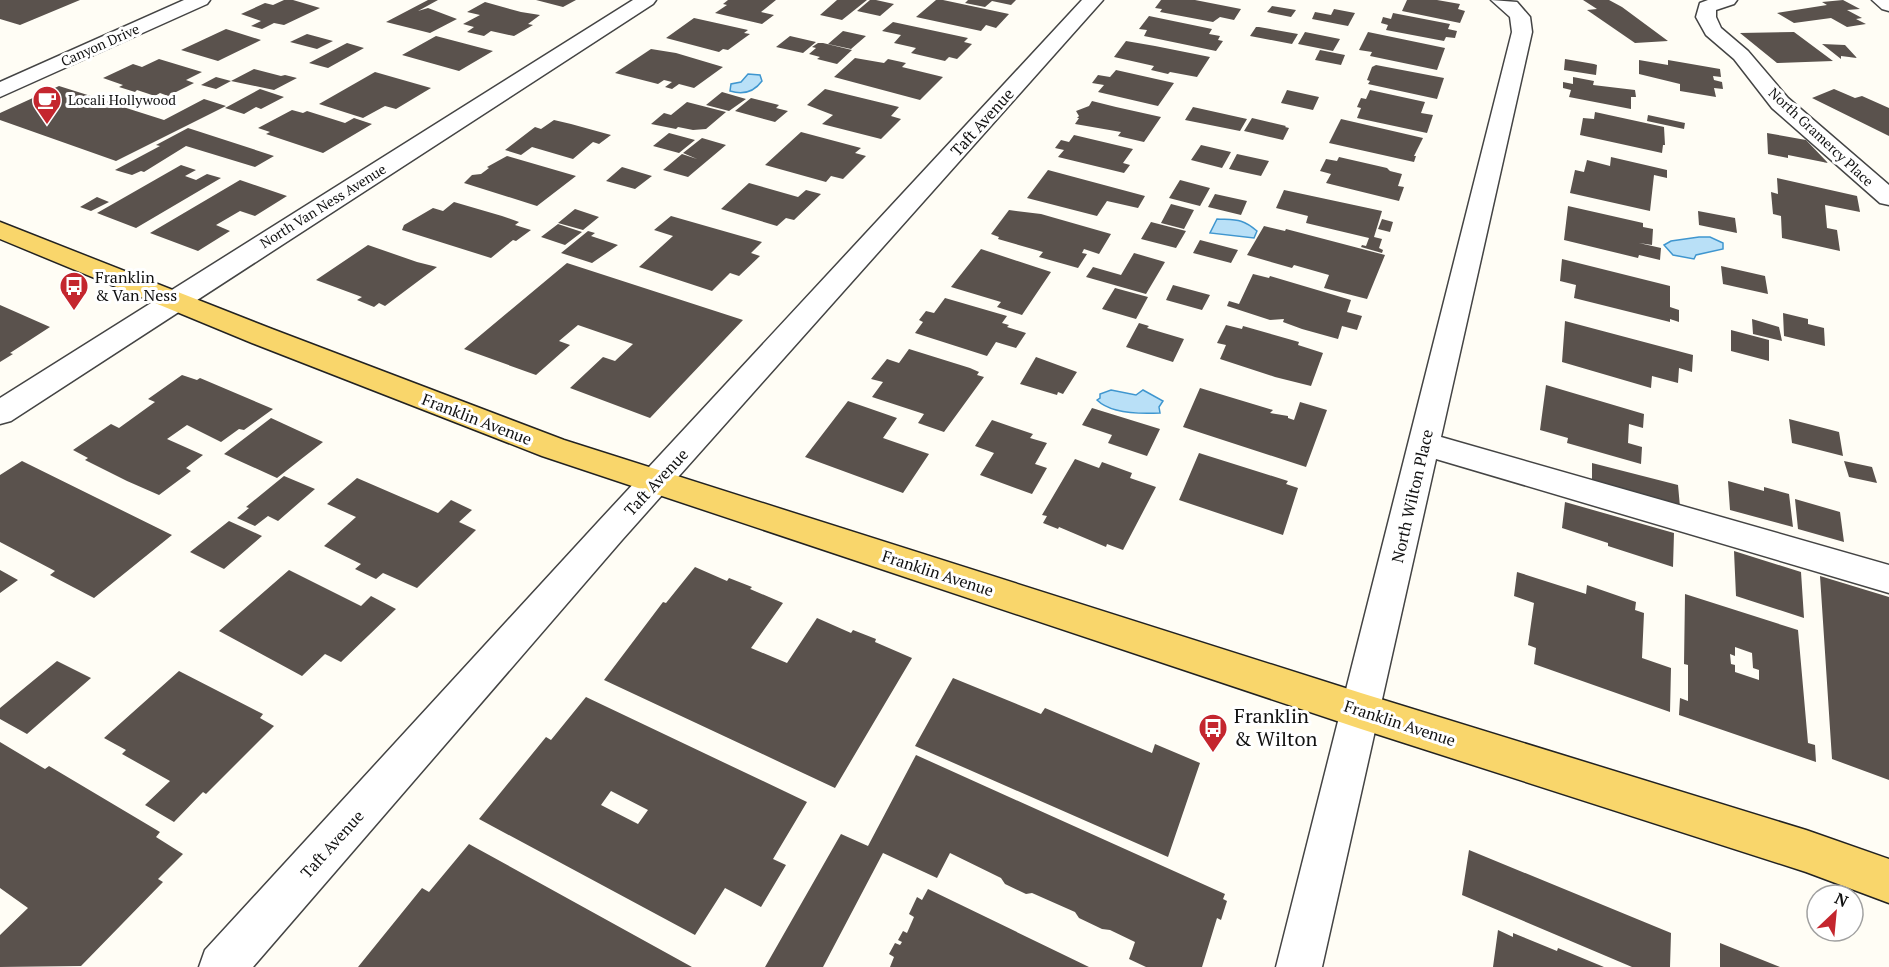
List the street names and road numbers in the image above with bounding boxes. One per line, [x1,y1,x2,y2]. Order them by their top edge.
street label: Canyon Drive [58,19,142,70]
street label: Taft Avenue [945,83,1019,161]
street label: North Gramercy Place [1765,83,1878,190]
street label: North Van Ness Avenue [256,159,389,252]
street label: Franklin Avenue [419,388,535,450]
street label: North Wilton Place [1386,427,1438,565]
street label: Taft Avenue [619,444,693,520]
street label: Franklin Avenue [880,545,996,601]
street label: Franklin Avenue [1342,695,1458,751]
street label: Taft Avenue [295,805,369,883]

